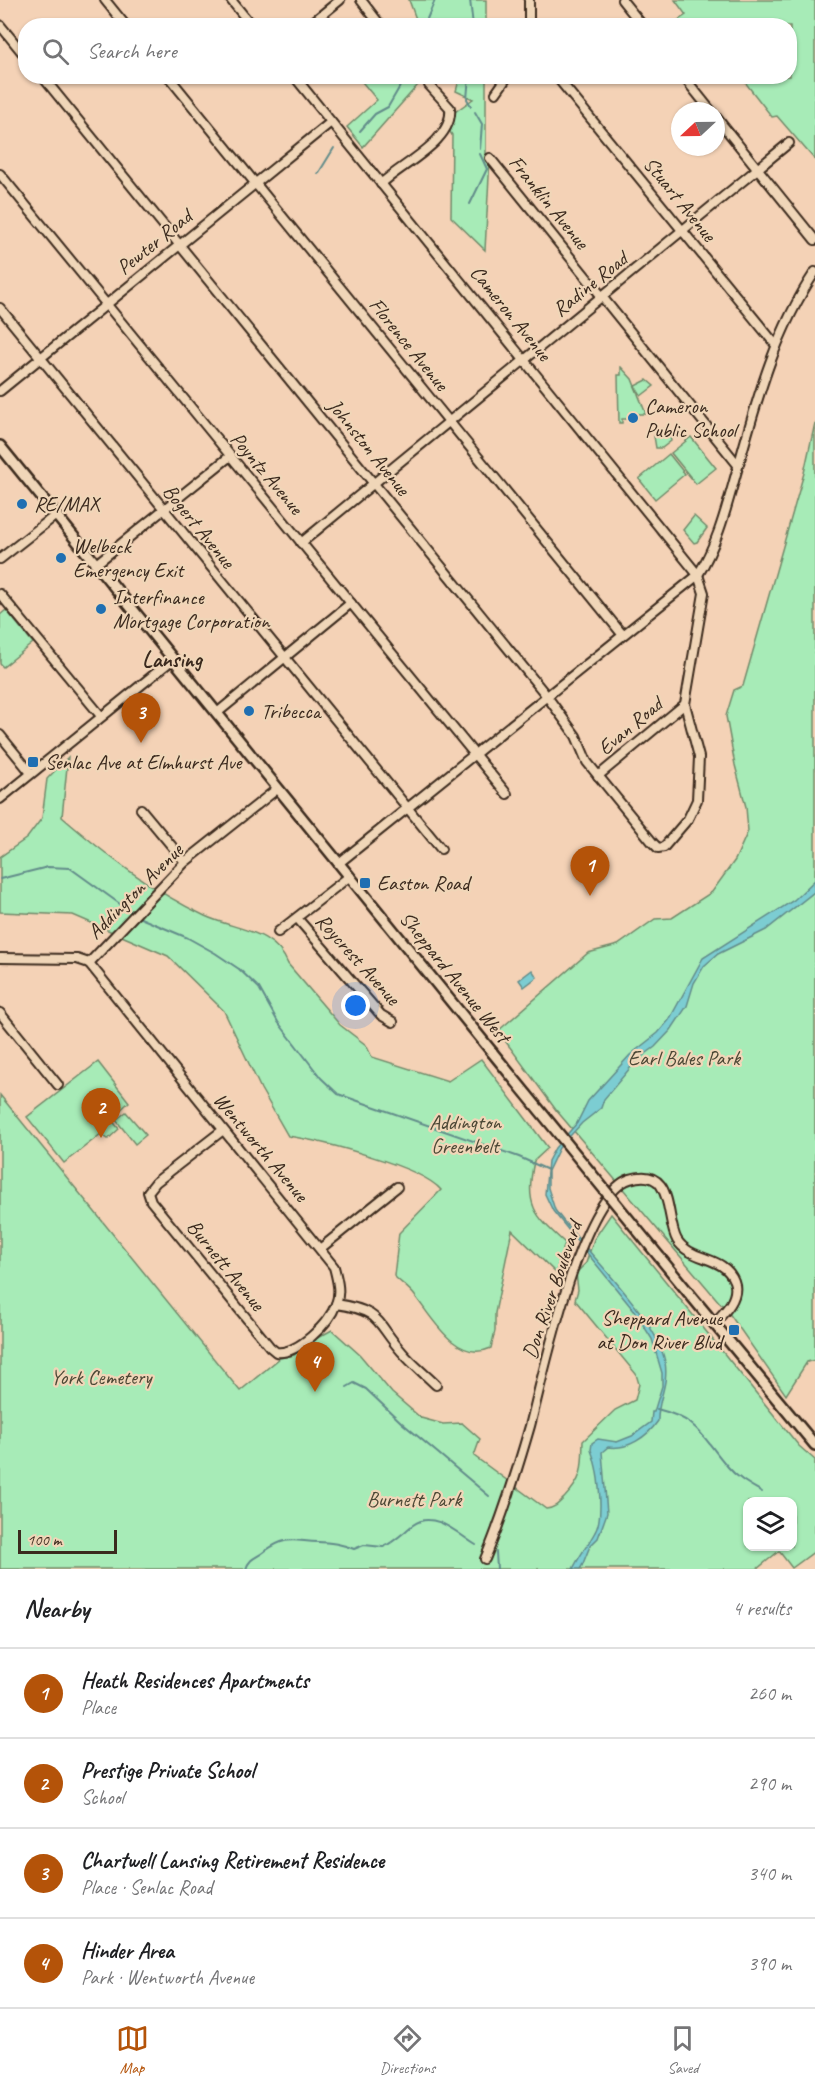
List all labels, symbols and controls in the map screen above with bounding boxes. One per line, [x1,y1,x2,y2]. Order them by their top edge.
search box [18,18,797,84]
icon: search [39,35,72,68]
text: Search here [87,37,177,65]
north arrow [671,102,725,156]
street label: Franklin Avenue [503,150,595,255]
street label: Stuart Avenue [638,151,723,248]
street label: Pewter Road [111,201,200,280]
street label: Radine Road [547,244,635,322]
street label: Cameron Avenue [465,260,558,367]
street label: Florence Avenue [364,292,455,397]
street label: Johnston Avenue [321,393,417,502]
place label: Cameron Public School [645,393,740,443]
marker: Cameron Public School [626,411,640,425]
street label: Poyntz Avenue [225,426,310,521]
street label: Bogert Avenue [157,479,241,574]
place label: RE/MAX [34,491,102,517]
marker: RE/MAX [15,497,29,511]
place label: Welbeck Emergency Exit [73,533,185,583]
marker: Welbeck Emergency Exit [54,551,68,565]
place label: Interfinance Mortgage Corporation [113,584,271,634]
marker: Interfinance Mortgage Corporation [94,602,108,616]
district label: Lansing [142,646,204,674]
street label: Evan Road [592,690,670,761]
pin: 3 [122,694,160,743]
place label: Tribecca [261,698,323,724]
marker: Tribecca [242,704,256,718]
place label: Senlac Ave at Elmhurst Ave [45,749,243,775]
marker: Senlac Ave at Elmhurst Ave [26,755,40,769]
street label: Addington Avenue [82,837,189,944]
pin: 1 [570,846,610,896]
place label: Easton Road [377,870,473,896]
marker: Easton Road [358,876,372,890]
street label: Sheppard Avenue West [394,906,518,1050]
street label: Roycrest Avenue [310,908,407,1011]
your location [341,991,370,1020]
park label: Earl Bales Park [628,1045,741,1071]
street label: Wentworth Avenue [208,1087,315,1208]
pin: 2 [82,1088,120,1138]
park label: Addington Greenbelt [429,1109,502,1159]
street label: Burnett Avenue [181,1214,271,1317]
street label: Don River Boulevard [516,1214,589,1362]
place label: Sheppard Avenue at Don River Blvd [596,1305,726,1355]
marker: Sheppard Avenue at Don River Blvd [727,1323,741,1337]
pin: 4 [296,1342,334,1392]
park label: York Cemetery [50,1364,153,1390]
park label: Burnett Park [367,1486,462,1512]
map controls [743,1497,797,1551]
button: layers [743,1497,797,1551]
scale bar [18,1527,117,1554]
text: 100 m [27,1530,61,1550]
text: Nearby [24,1592,89,1625]
text: 4 results [732,1596,791,1621]
text: Heath Residences Apartments [81,1667,309,1695]
text: 1 [39,1681,48,1706]
text: 260 m [748,1681,791,1706]
text: Place [81,1695,116,1720]
text: Prestige Private School [81,1757,254,1785]
text: 2 [39,1771,48,1796]
text: 290 m [748,1771,791,1796]
text: School [81,1785,124,1810]
text: Chartwell Lansing Retirement Residence [81,1847,384,1875]
text: 3 [39,1861,48,1886]
text: 340 m [748,1861,791,1886]
text: Place · Senlac Road [81,1875,212,1900]
text: Hinder Area [81,1937,174,1965]
text: 4 [39,1951,48,1976]
text: 390 m [748,1951,791,1976]
text: Park · Wentworth Avenue [81,1965,254,1990]
tab: Map [116,2022,149,2078]
tab: Directions [380,2022,435,2078]
tab: Saved [666,2022,699,2078]

